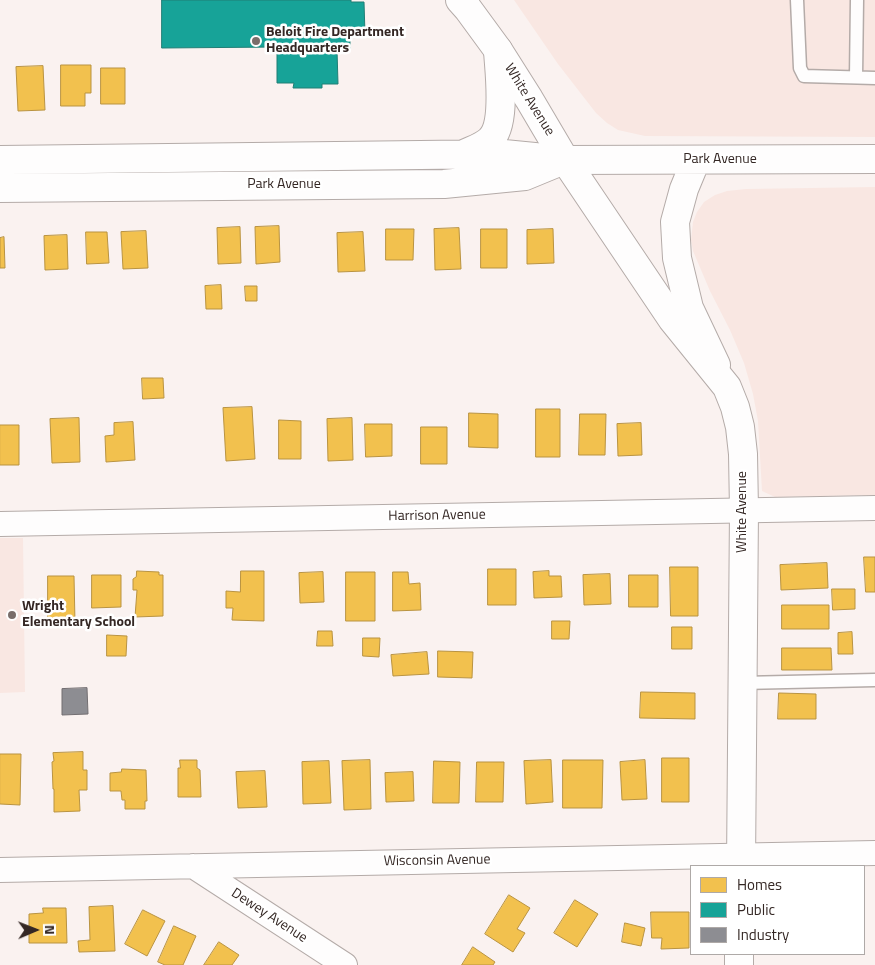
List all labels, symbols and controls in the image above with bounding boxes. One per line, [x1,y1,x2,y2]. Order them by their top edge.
place label: Beloit Fire Department Headquarters [266,25,404,58]
marker: Beloit Fire Department Headquarters [250,35,262,47]
street label: White Avenue [500,61,558,139]
street label: Park Avenue [683,152,757,168]
street label: Park Avenue [247,177,321,193]
street label: White Avenue [735,471,751,553]
street label: Harrison Avenue [388,507,486,525]
place label: Wright Elementary School [22,599,135,632]
marker: Wright Elementary School [6,609,18,621]
street label: Wisconsin Avenue [383,852,491,870]
legend [690,865,865,955]
text: Homes [737,873,782,896]
street label: Dewey Avenue [228,885,310,947]
text: Public [737,898,775,921]
north arrow [10,905,60,955]
text: Industry [737,923,789,946]
text: N [40,925,61,935]

